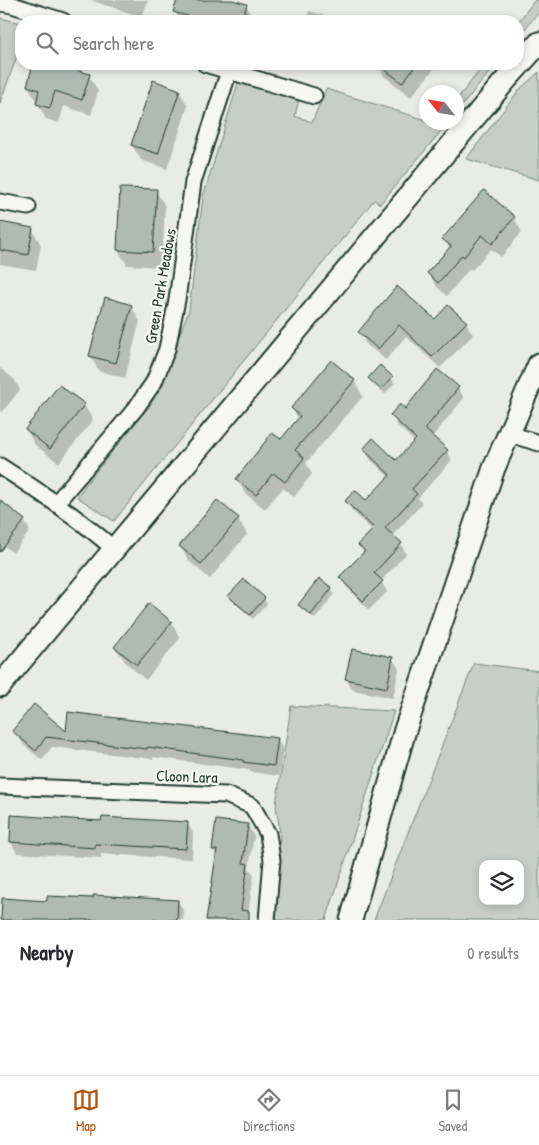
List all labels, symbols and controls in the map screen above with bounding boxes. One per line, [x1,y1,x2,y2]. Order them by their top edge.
search box [15,15,524,70]
icon: search [33,29,61,57]
text: Search here [73,30,154,56]
north arrow [419,85,464,130]
street label: Green Park Meadows [139,227,181,345]
street label: Cloon Lara [156,764,218,788]
map controls [479,860,524,905]
button: layers [479,860,524,905]
text: Nearby [20,938,73,967]
text: 0 results [467,942,519,964]
tab: Map [72,1086,100,1135]
tab: Directions [243,1086,295,1135]
tab: Saved [439,1086,467,1135]

